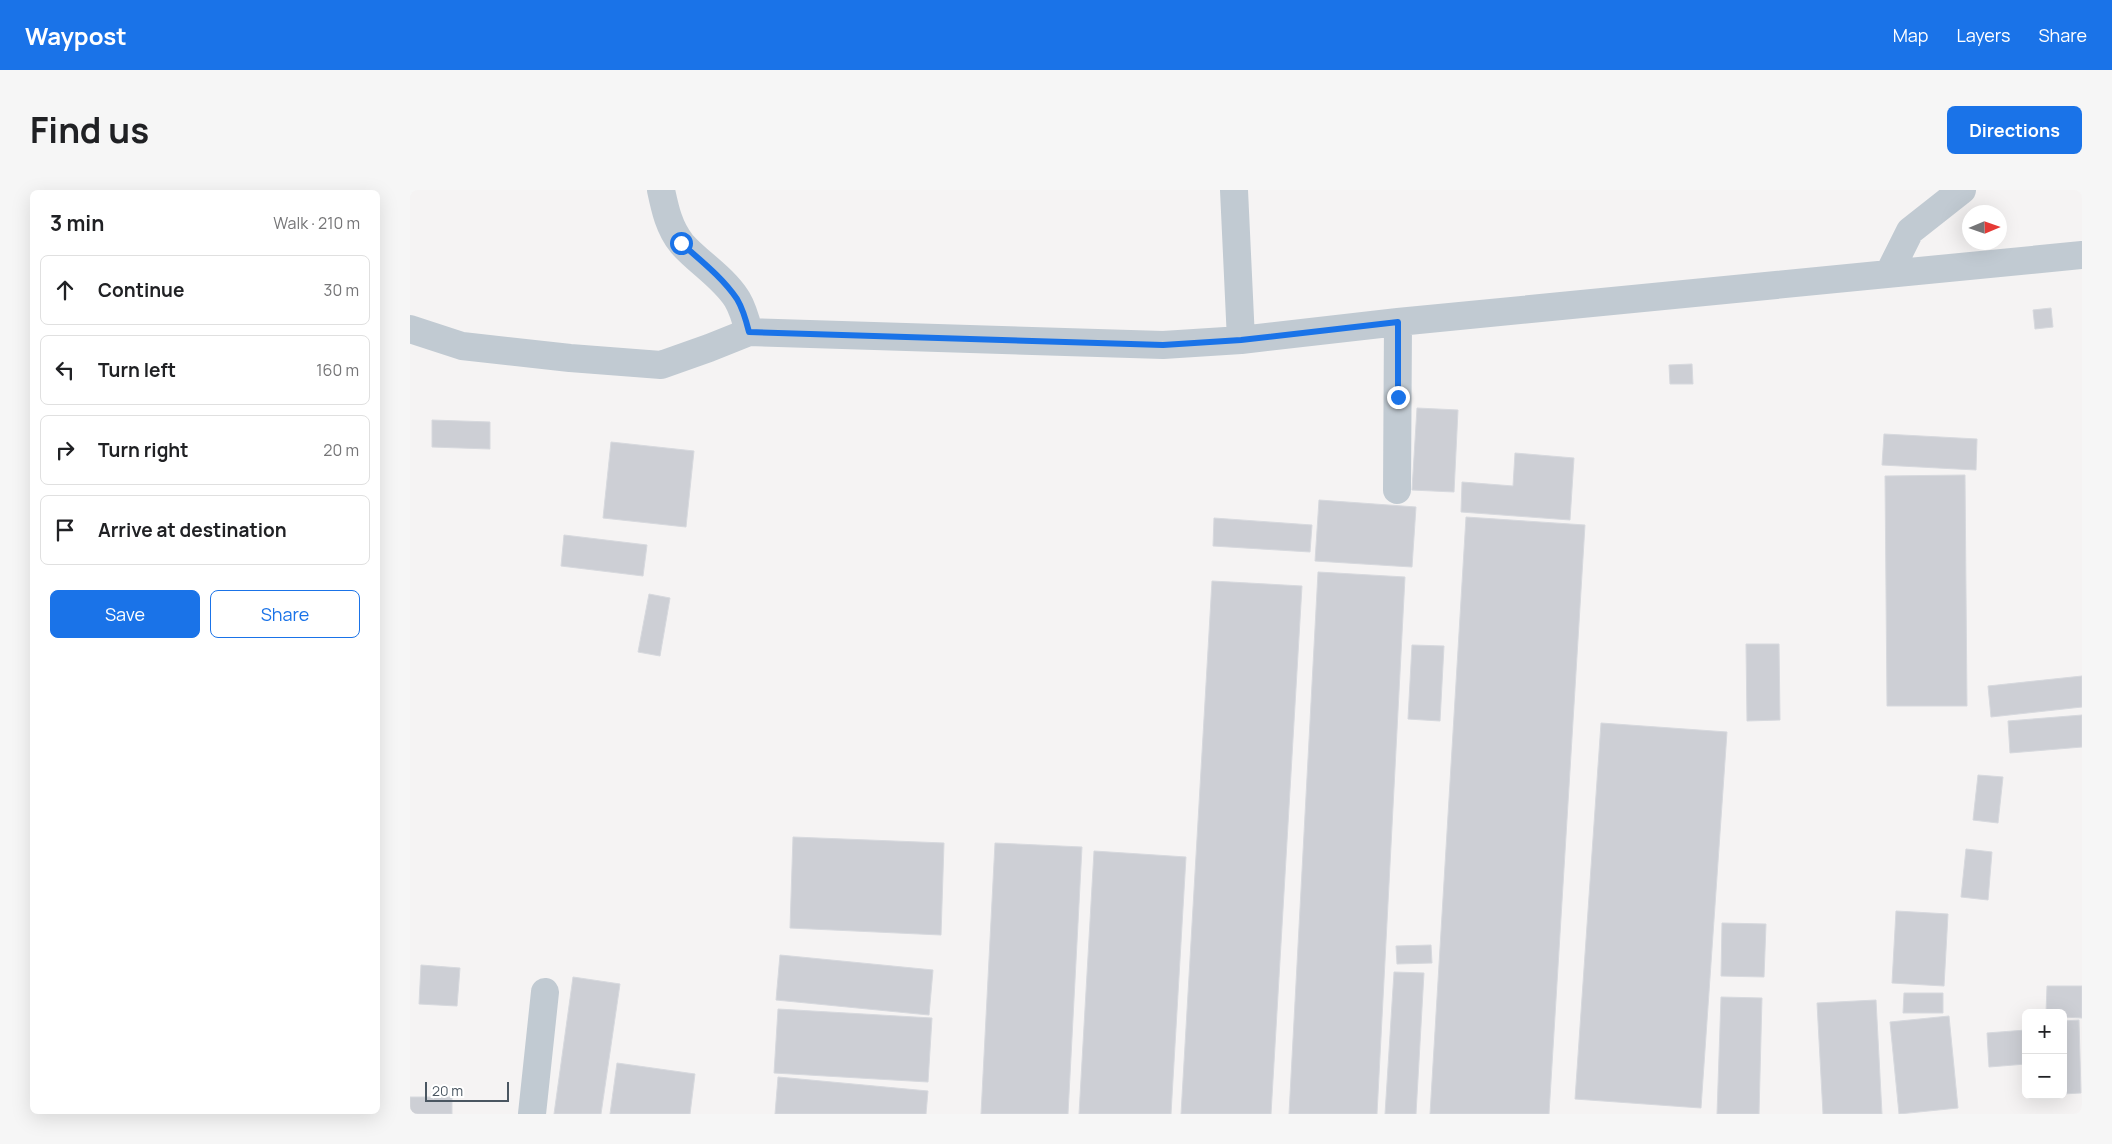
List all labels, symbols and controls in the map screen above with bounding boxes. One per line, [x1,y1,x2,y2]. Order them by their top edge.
text: Waypost [25,19,127,52]
text: Map [1893,23,1928,47]
text: Layers [1956,23,2010,47]
text: Share [2038,23,2087,47]
text: Find us [30,106,149,154]
button: Directions [1947,106,2082,154]
north arrow [1962,205,2007,250]
text: 3 min [50,209,104,237]
text: Walk · 210 m [273,212,360,234]
route start [670,232,693,255]
icon: ahead [51,276,79,304]
text: Continue [98,277,184,303]
text: 30 m [324,279,359,301]
icon: left [51,356,79,384]
text: Turn left [98,357,176,383]
text: 160 m [316,359,359,381]
route end [1387,386,1410,409]
icon: right [51,436,79,464]
text: Turn right [98,437,188,463]
text: 20 m [323,439,359,461]
icon: arrive [51,516,79,544]
text: Arrive at destination [98,517,287,543]
button: Save [50,590,200,638]
button: Share [210,590,360,638]
map controls [2022,1009,2067,1099]
button: + [2022,1009,2067,1054]
button: − [2022,1054,2067,1099]
scale bar [425,1079,509,1102]
text: 20 m [432,1081,463,1100]

